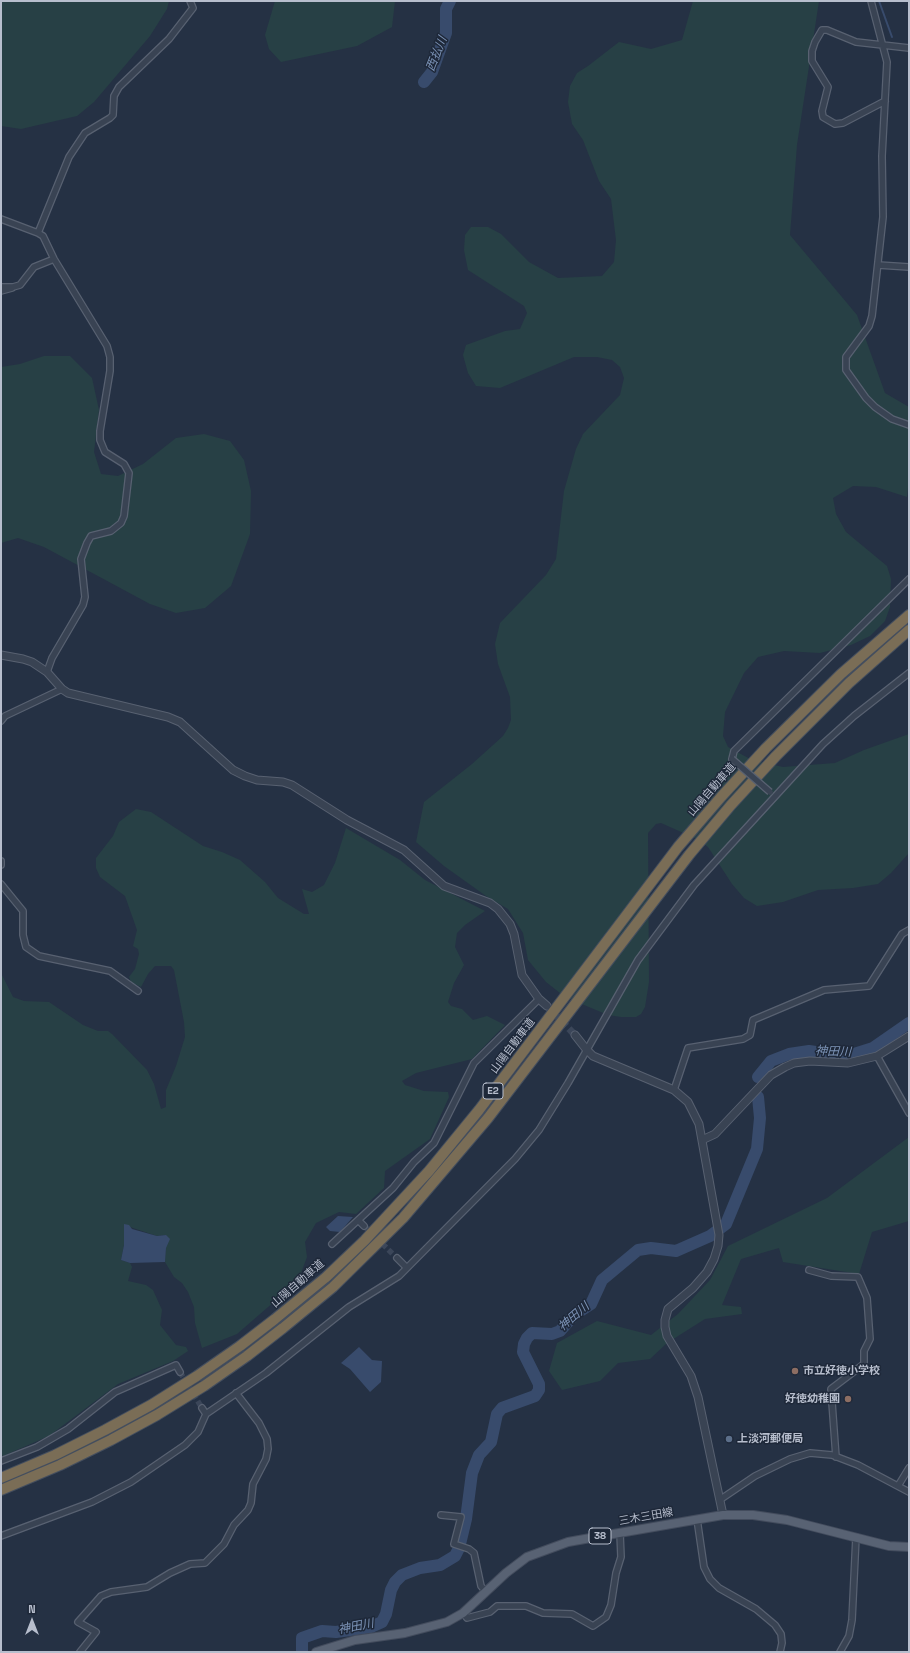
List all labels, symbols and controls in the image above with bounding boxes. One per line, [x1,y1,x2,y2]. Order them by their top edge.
water label: 西払川 [424,35,450,73]
street label: 山陽自動車道 [685,761,739,819]
street label: 山陽自動車道 [488,1016,538,1076]
water label: 神田川 [815,1044,851,1060]
road number: E2 [483,1083,503,1099]
street label: 山陽自動車道 [269,1257,327,1311]
water label: 神田川 [556,1300,592,1334]
place label: 市立好徳小学校 [803,1364,880,1378]
marker: 市立好徳小学校 [790,1366,800,1376]
place label: 好徳幼稚園 [785,1392,840,1406]
marker: 好徳幼稚園 [843,1394,853,1404]
place label: 上淡河郵便局 [737,1432,803,1446]
marker: 上淡河郵便局 [724,1434,734,1444]
street label: 三木三田線 [618,1506,674,1528]
road number: 38 [589,1528,611,1544]
north arrow [12,1601,52,1641]
text: N [28,1602,36,1616]
water label: 神田川 [337,1616,375,1638]

